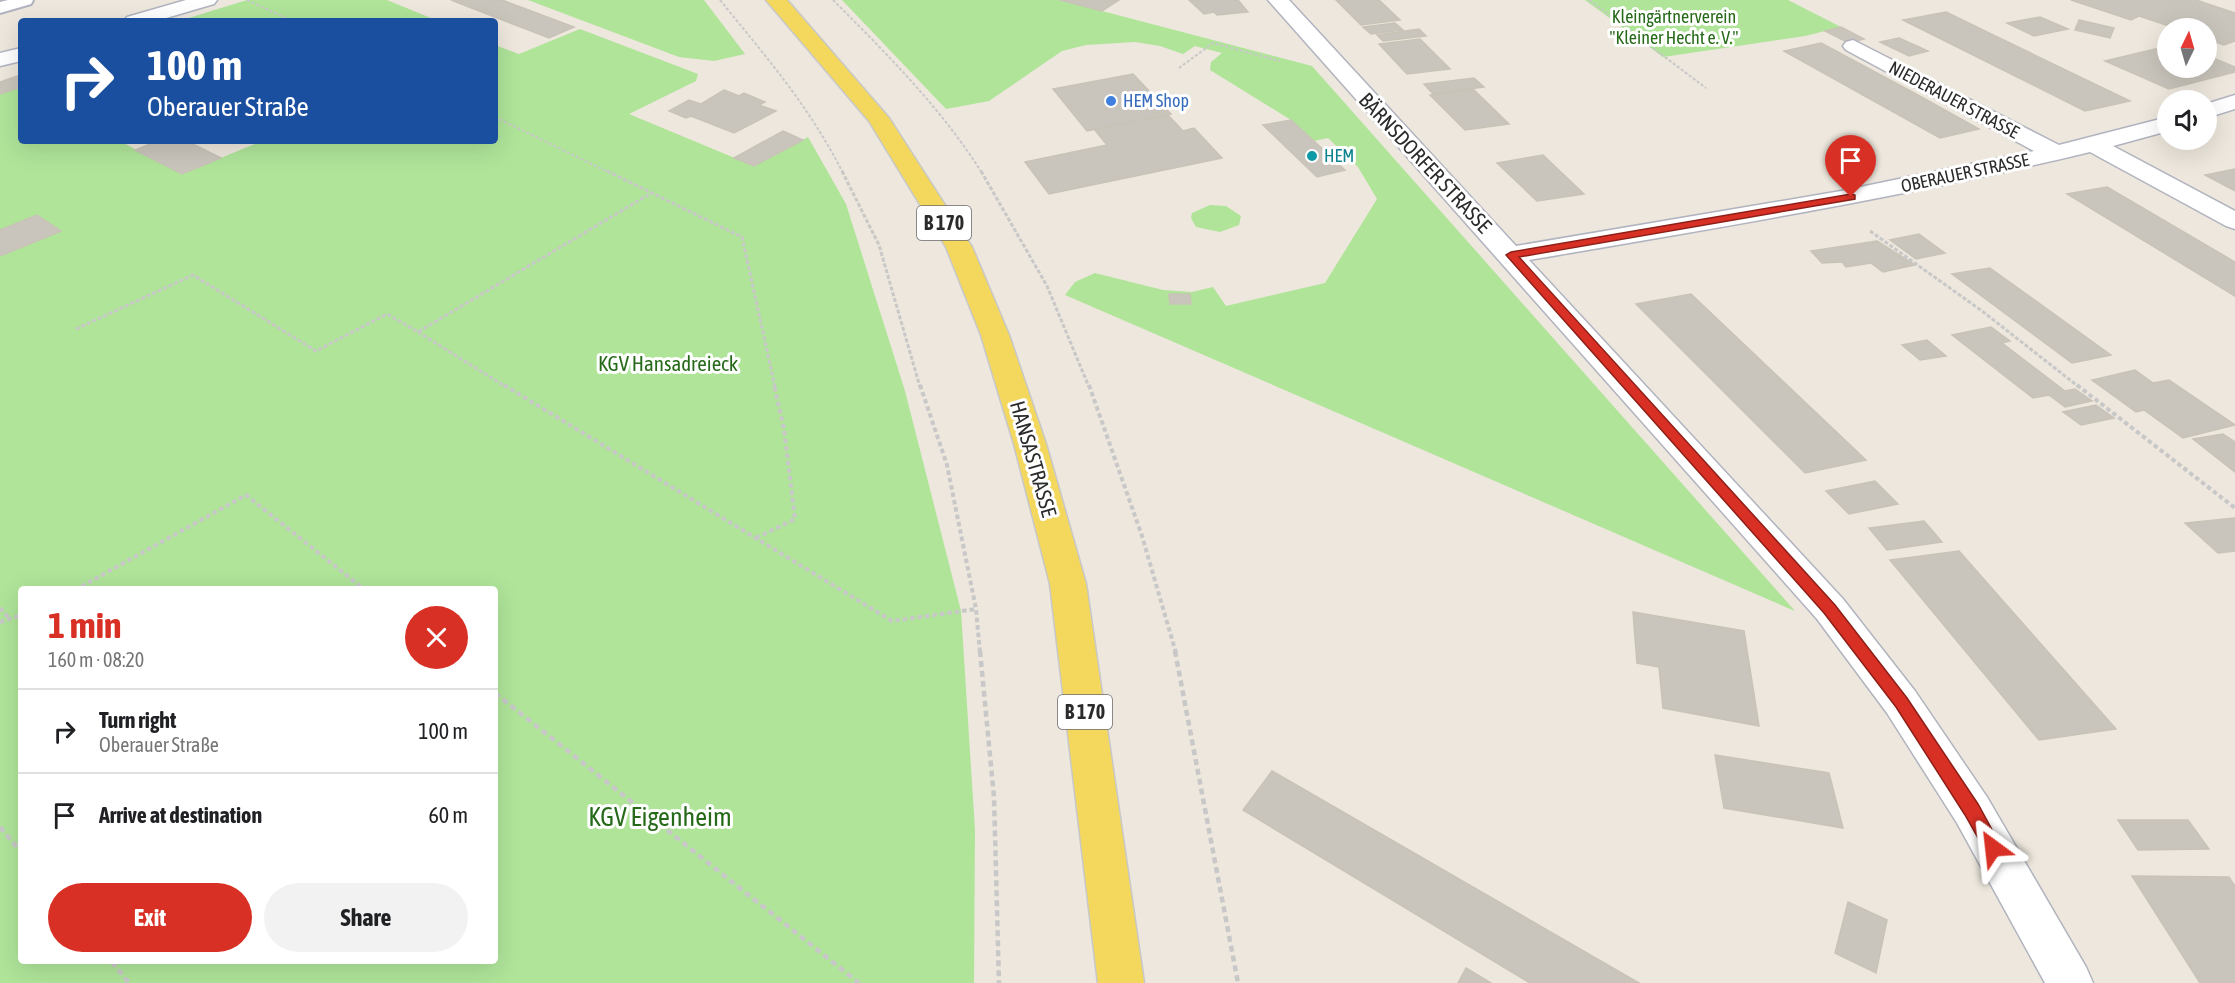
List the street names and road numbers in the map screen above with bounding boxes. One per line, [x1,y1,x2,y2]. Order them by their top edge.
street label: NIEDERAUER STRASSE [1886,56,2023,143]
street label: BÄRNSDORFER STRASSE [1355,87,1497,237]
street label: OBERAUER STRASSE [1899,149,2031,196]
road number: B 170 [917,206,971,240]
street label: HANSASTRASSE [1006,398,1062,519]
road number: B 170 [1058,695,1112,729]

